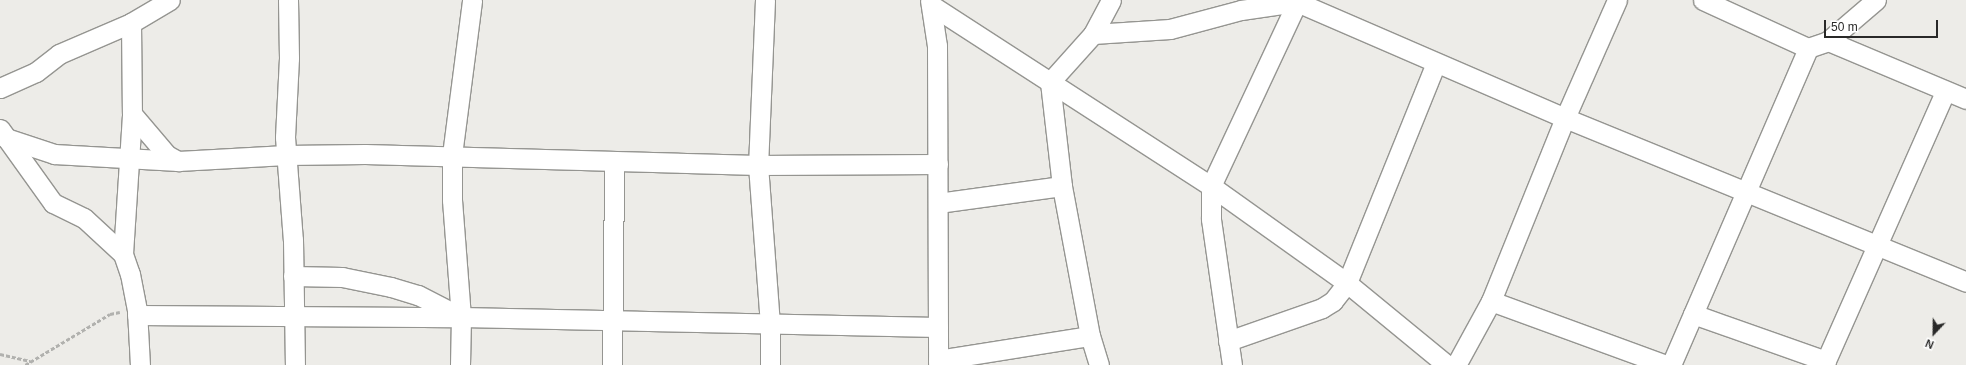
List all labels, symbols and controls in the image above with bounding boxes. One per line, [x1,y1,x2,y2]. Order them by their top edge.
scale bar [1826,12,1940,38]
text: 50 m [1831,20,1858,34]
north arrow [1914,313,1954,353]
text: N [1924,337,1935,351]

